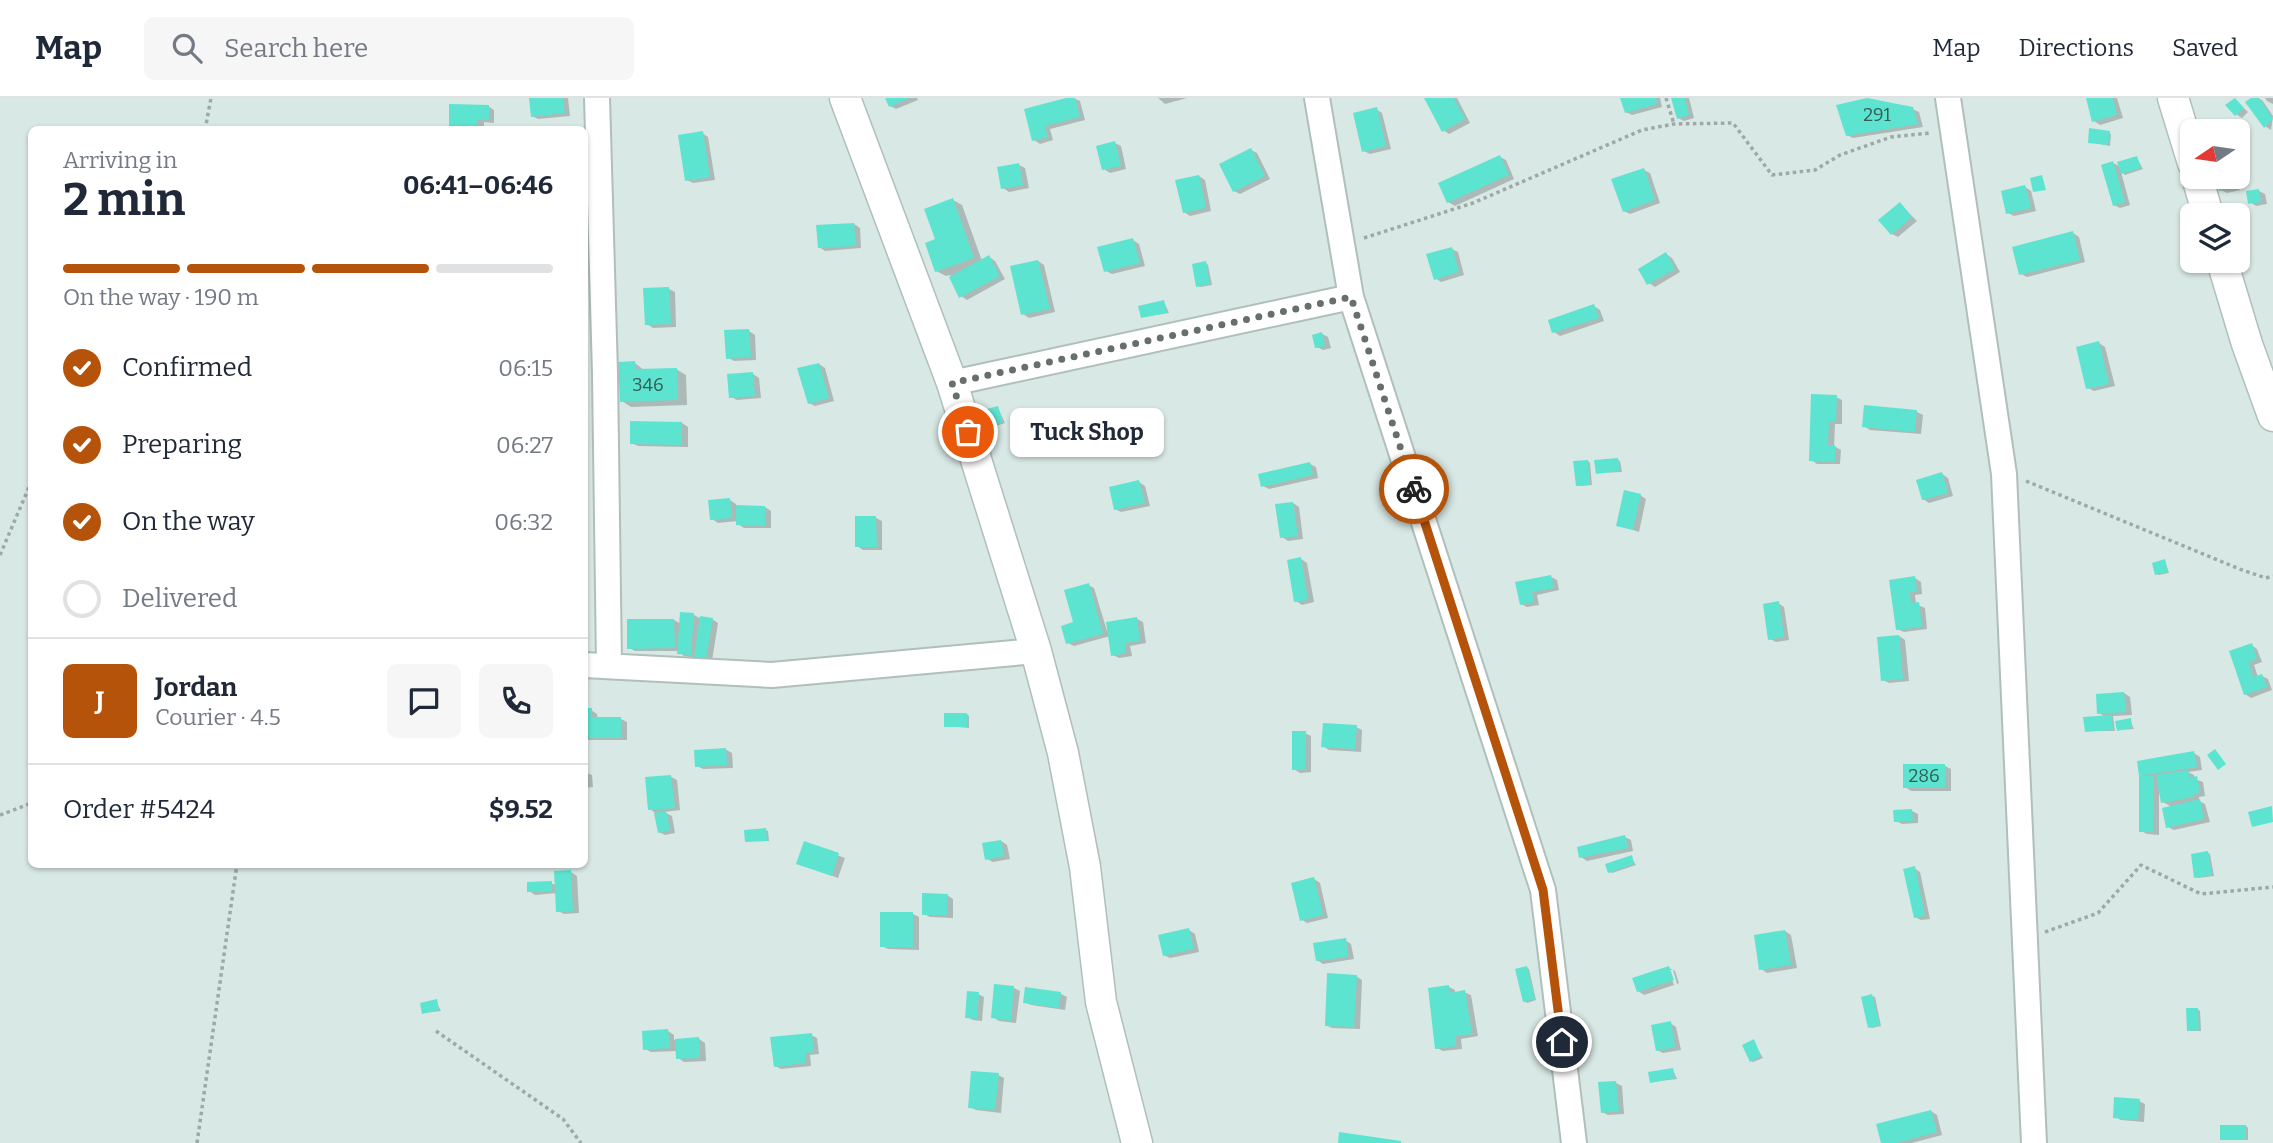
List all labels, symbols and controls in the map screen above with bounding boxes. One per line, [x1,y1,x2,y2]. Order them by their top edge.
search box [144,17,634,80]
text: Map [35,28,102,68]
icon: search [168,29,206,67]
text: Search here [224,33,368,64]
text: Map [1932,34,1981,62]
text: Directions [2019,34,2134,62]
text: Saved [2172,34,2238,62]
house number: 291 [1863,104,1892,126]
north arrow [2180,119,2250,189]
map controls [2180,119,2250,273]
text: Arriving in [63,146,177,174]
text: 06:41–06:46 [403,170,553,201]
text: 2 min [63,172,185,227]
button: layers [2180,203,2250,273]
text: On the way · 190 m [63,283,259,311]
icon: check [63,349,101,387]
text: Confirmed [122,352,252,383]
text: 06:15 [498,354,553,382]
house number: 346 [632,374,664,396]
pin [938,402,998,462]
callout: Tuck Shop [1010,408,1164,456]
icon: bag [949,413,987,451]
text: Tuck Shop [1030,418,1144,446]
icon: check [63,426,101,464]
text: Preparing [122,429,242,460]
text: 06:27 [496,431,553,459]
courier [1379,454,1449,524]
icon: bike [1395,470,1433,508]
icon: check [63,503,101,541]
text: On the way [122,506,255,537]
text: 06:32 [494,508,553,536]
text: Delivered [122,583,237,614]
button: chat [387,664,461,738]
button: phone [479,664,553,738]
text: Jordan [155,672,237,703]
text: J [96,686,104,717]
text: Courier · 4.5 [155,703,281,731]
house number: 286 [1908,765,1940,787]
text: Order #5424 [63,794,215,825]
text: $9.52 [489,794,553,825]
pin [1532,1012,1592,1072]
icon: home [1543,1023,1581,1061]

